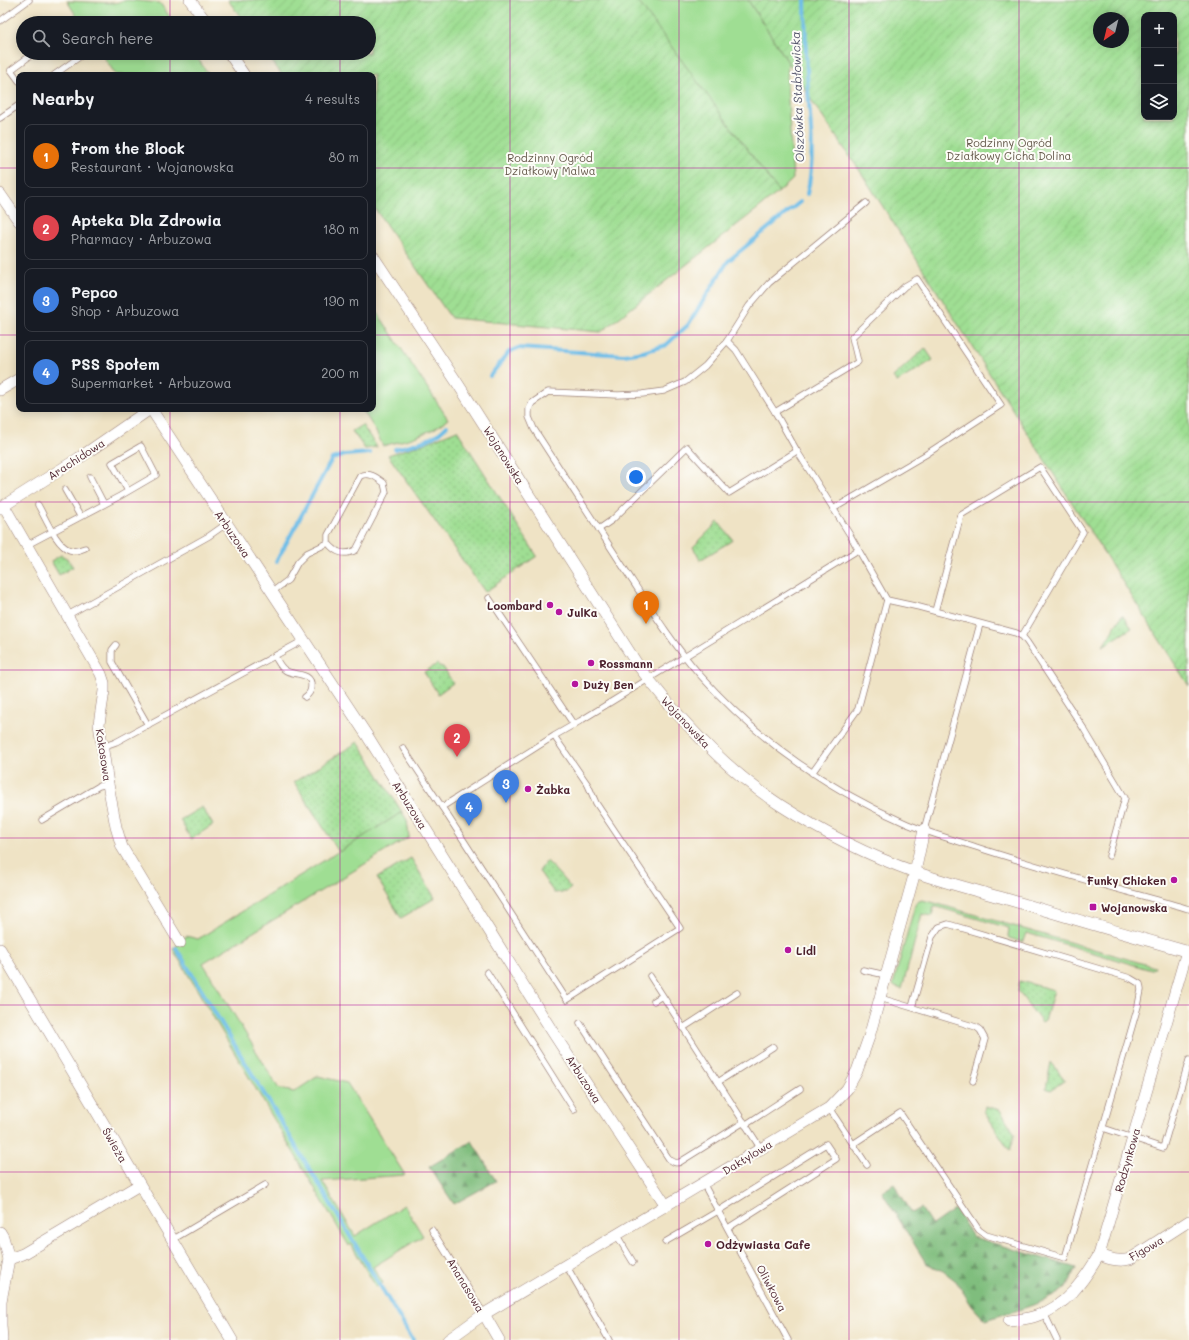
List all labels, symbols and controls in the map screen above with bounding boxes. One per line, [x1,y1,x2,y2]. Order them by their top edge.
north arrow [1093,12,1129,48]
map controls [1141,12,1177,120]
button: + [1141,12,1177,48]
search box [16,16,376,60]
icon: search [30,27,52,49]
text: Search here [62,28,153,48]
water label: Olszówka Stabłowicka [787,31,807,163]
button: − [1141,48,1177,84]
button: layers [1141,84,1177,120]
text: Nearby [32,87,94,109]
text: 4 results [305,90,360,107]
park label: Rodzinny Ogród Działkowy Cicha Dolina [947,135,1072,163]
text: From the Block [71,138,185,158]
text: 1 [43,148,49,165]
text: 80 m [329,148,359,165]
park label: Rodzinny Ogród Działkowy Malwa [504,150,596,178]
text: Restaurant · Wojanowska [71,158,234,175]
text: Apteka Dla Zdrowia [71,210,222,230]
text: 2 [42,220,50,237]
text: 180 m [323,220,359,237]
text: Pharmacy · Arbuzowa [71,230,212,247]
text: Pepco [71,282,118,302]
text: 3 [42,292,50,309]
text: 190 m [323,292,359,309]
text: Shop · Arbuzowa [71,302,179,319]
text: PSS Społem [71,354,160,374]
text: 4 [42,364,50,381]
text: 200 m [321,364,359,381]
text: Supermarket · Arbuzowa [71,374,232,391]
street label: Wojanowska [480,423,528,487]
street label: Arachidowa [45,435,107,483]
your location [626,467,646,487]
street label: Arbuzowa [212,507,254,561]
pin: 1 [633,591,659,624]
place label: Loombard [487,598,542,613]
marker: Loombard [545,600,555,610]
place label: JulKa [567,605,598,620]
marker: JulKa [554,607,564,617]
place label: Rossmann [599,656,653,671]
marker: Rossmann [586,658,596,668]
place label: Duży Ben [583,677,634,692]
marker: Duży Ben [570,679,580,689]
street label: Wojanowska [658,693,714,751]
pin: 2 [444,724,470,757]
street label: Kokosowa [92,728,116,782]
pin: 3 [493,770,519,803]
street label: Arbuzowa [389,778,431,832]
place label: Żabka [536,782,570,797]
marker: Żabka [523,784,533,794]
pin: 4 [456,793,482,826]
place label: Funky Chicken [1087,873,1166,888]
marker: Funky Chicken [1169,875,1179,885]
place label: Wojanowska [1101,900,1168,915]
marker: Wojanowska [1088,902,1098,912]
place label: Lidl [796,943,816,958]
marker: Lidl [783,945,793,955]
street label: Arbuzowa [563,1052,605,1106]
street label: Świeża [99,1125,131,1165]
street label: Rodzynkowa [1111,1126,1143,1194]
street label: Daktylowa [719,1136,775,1178]
street label: Figowa [1126,1232,1166,1264]
place label: Odżywiasta Cafe [716,1237,811,1252]
marker: Odżywiasta Cafe [703,1239,713,1249]
street label: Ananasowa [444,1255,488,1315]
street label: Oliwkowa [753,1262,791,1314]

